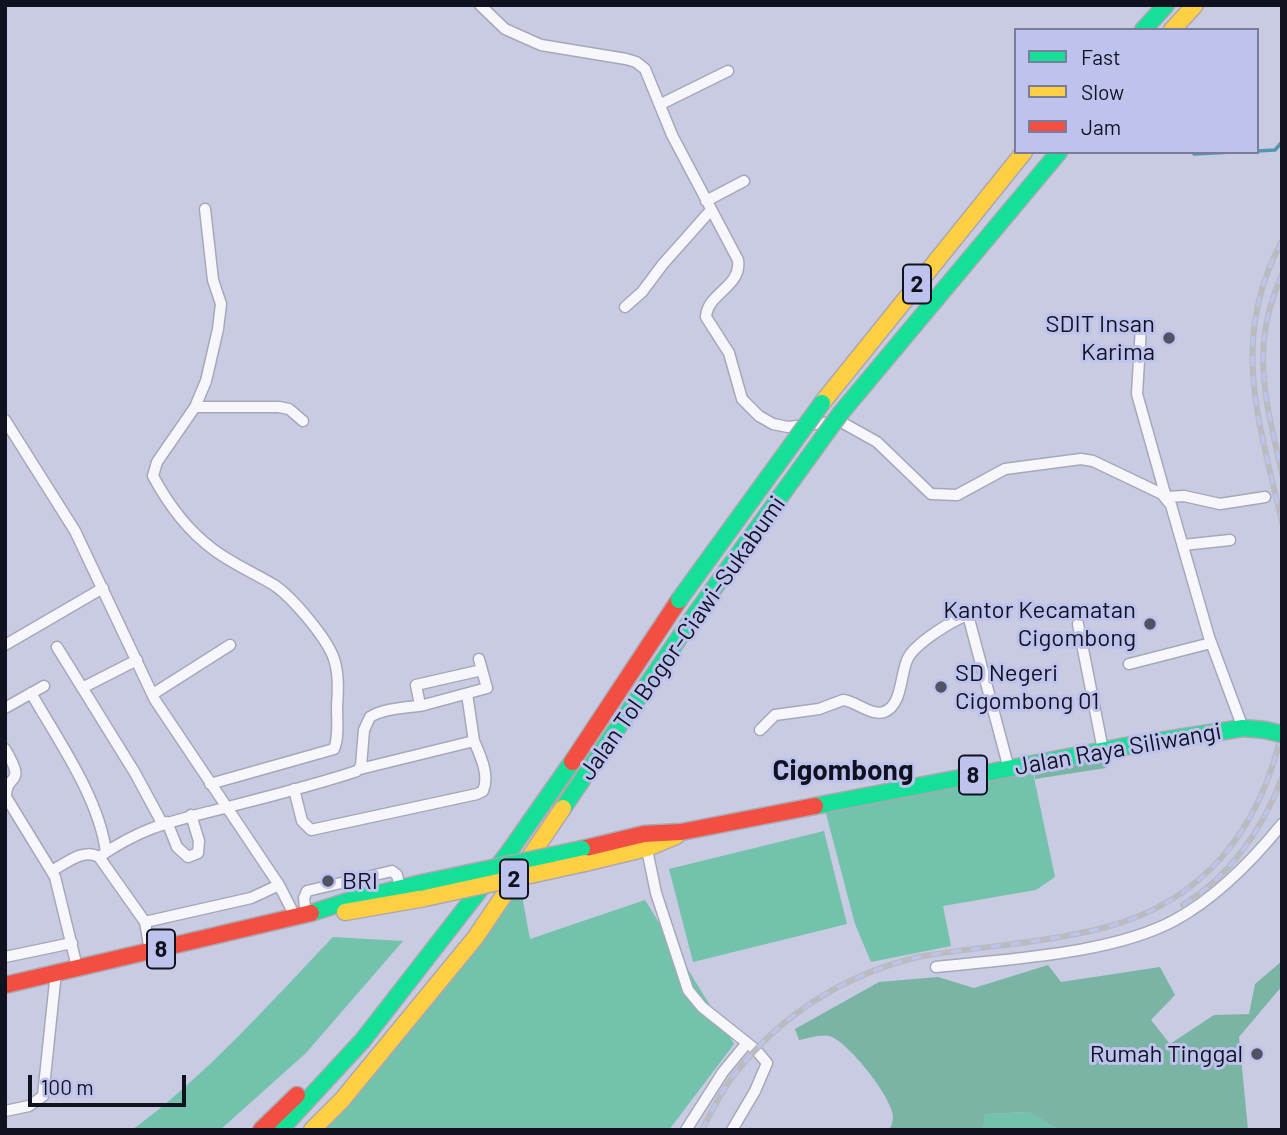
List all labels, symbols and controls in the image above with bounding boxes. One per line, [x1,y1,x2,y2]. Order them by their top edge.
legend [1014,28,1259,154]
text: Fast [1081,44,1121,69]
text: Slow [1081,79,1124,104]
text: Jam [1081,114,1121,139]
road number: 2 [903,264,931,304]
place label: SDIT Insan Karima [1046,310,1155,366]
marker: SDIT Insan Karima [1161,330,1177,346]
street label: Jalan Tol Bogor–Ciawi–Sukabumi [573,490,791,786]
place label: Kantor Kecamatan Cigombong [943,596,1136,652]
marker: Kantor Kecamatan Cigombong [1142,616,1158,632]
place label: SD Negeri Cigombong 01 [955,659,1099,715]
marker: SD Negeri Cigombong 01 [933,679,949,695]
street label: Jalan Raya Siliwangi [1012,717,1224,781]
district label: Cigombong [773,754,913,788]
road number: 8 [959,755,987,794]
road number: 2 [500,860,528,898]
place label: BRI [342,867,378,895]
marker: BRI [320,873,336,889]
road number: 8 [147,930,175,968]
place label: Rumah Tinggal [1090,1040,1243,1068]
marker: Rumah Tinggal [1249,1046,1265,1062]
scale bar [32,1062,189,1106]
text: 100 m [41,1074,94,1099]

